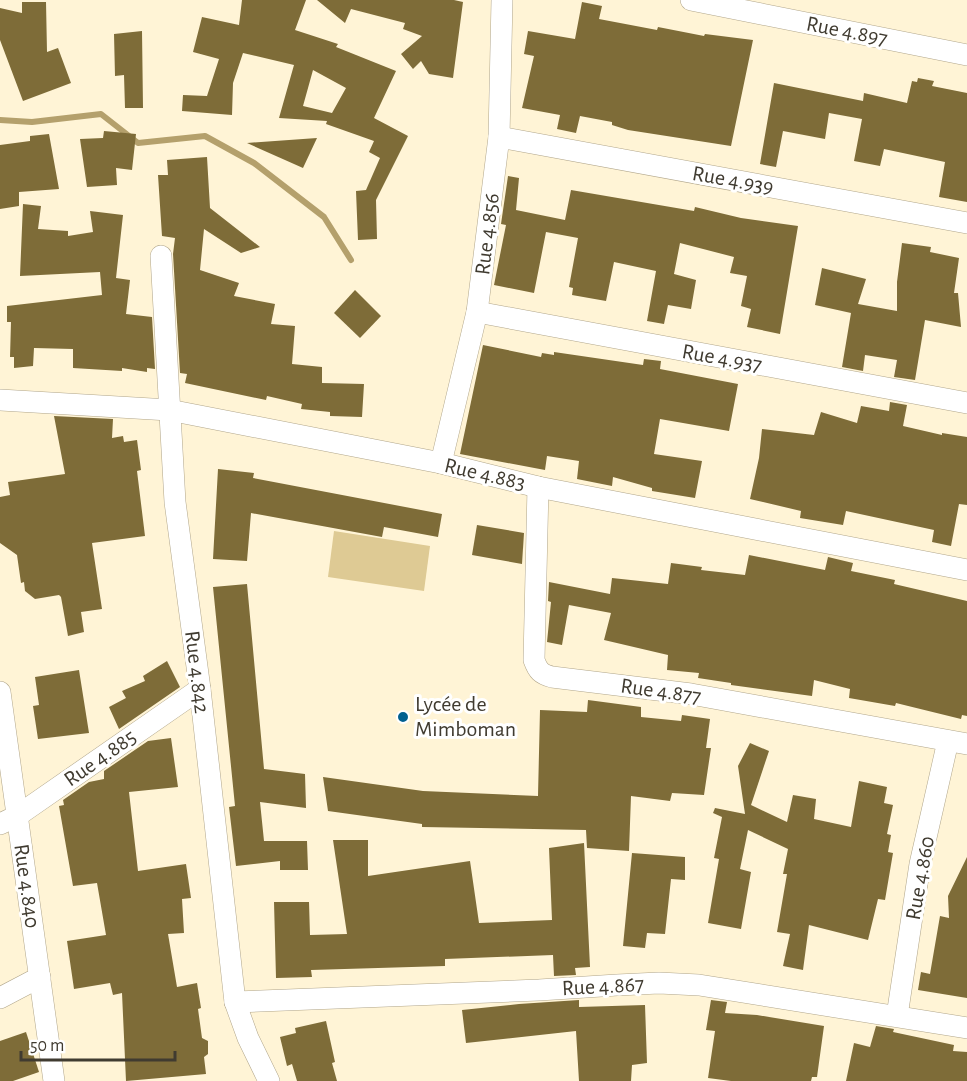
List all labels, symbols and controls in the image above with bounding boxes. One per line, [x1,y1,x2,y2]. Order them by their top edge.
street label: Rue 4.897 [805,12,889,50]
street label: Rue 4.939 [691,162,775,198]
street label: Rue 4.856 [471,192,503,276]
street label: Rue 4.937 [680,340,764,376]
street label: Rue 4.883 [442,454,528,494]
street label: Rue 4.842 [181,629,213,715]
street label: Rue 4.877 [619,674,703,708]
place label: Lycée de Mimboman [415,693,516,740]
marker: Lycée de Mimboman [396,710,410,724]
street label: Rue 4.885 [60,725,140,791]
street label: Rue 4.860 [902,834,938,922]
street label: Rue 4.840 [10,842,44,930]
street label: Rue 4.867 [561,973,645,999]
scale bar [21,1024,176,1062]
text: 50 m [30,1037,64,1055]

